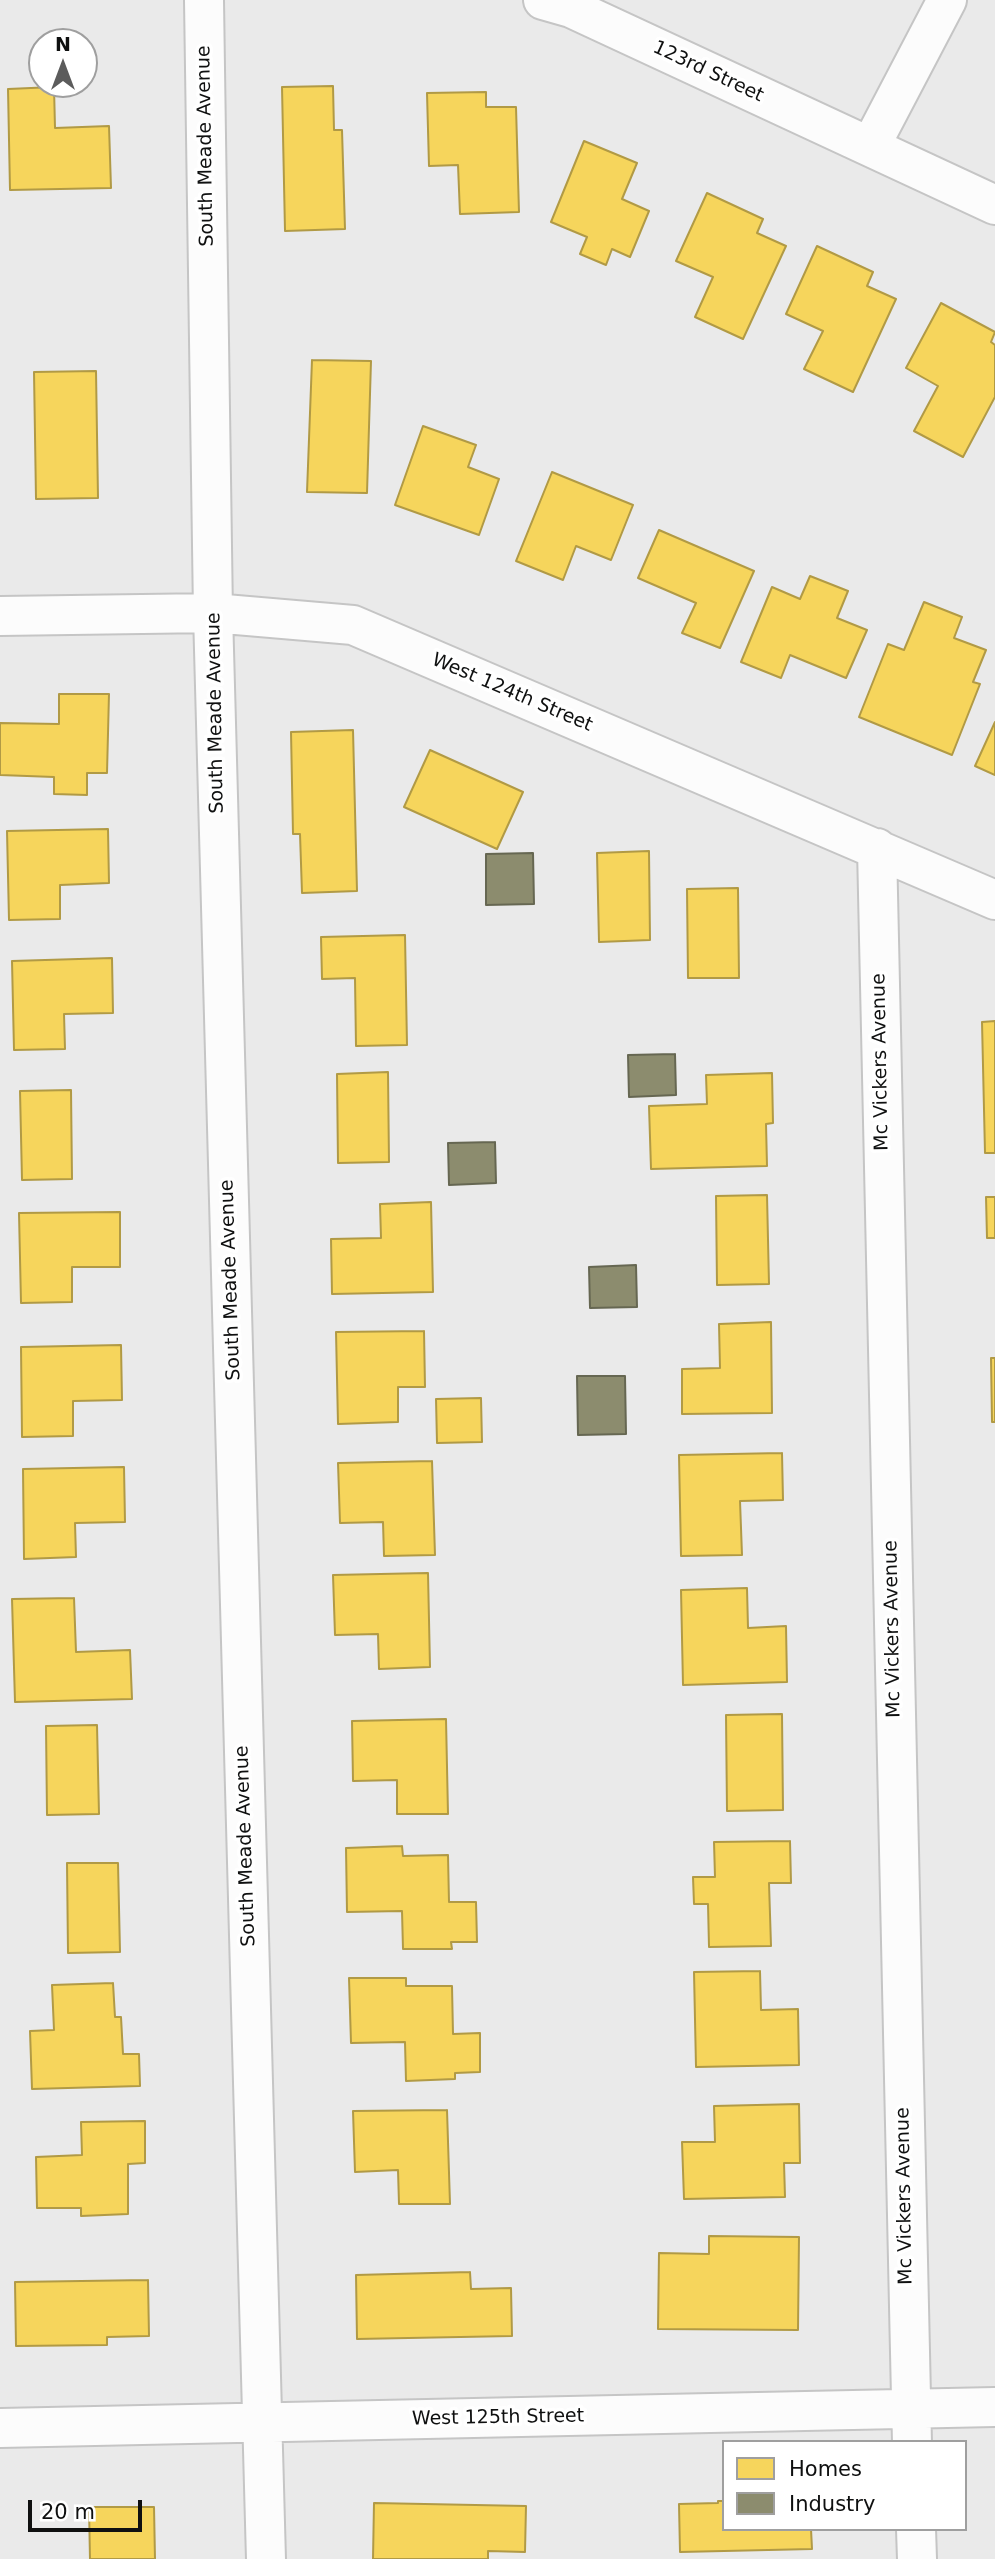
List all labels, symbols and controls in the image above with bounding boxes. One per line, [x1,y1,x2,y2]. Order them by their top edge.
north arrow [28,28,98,98]
text: N [55,33,71,55]
street label: 123rd Street [649,36,767,108]
street label: South Meade Avenue [193,45,219,247]
street label: South Meade Avenue [203,612,229,814]
street label: West 124th Street [428,649,596,737]
street label: Mc Vickers Avenue [868,973,894,1151]
street label: South Meade Avenue [216,1179,246,1381]
street label: Mc Vickers Avenue [880,1540,906,1718]
street label: South Meade Avenue [231,1745,261,1947]
street label: Mc Vickers Avenue [892,2107,918,2285]
street label: West 125th Street [412,2405,584,2431]
legend [722,2440,967,2531]
text: Homes [789,2457,862,2481]
scale bar [32,2486,145,2530]
text: Industry [789,2492,875,2516]
text: 20 m [41,2500,95,2524]

